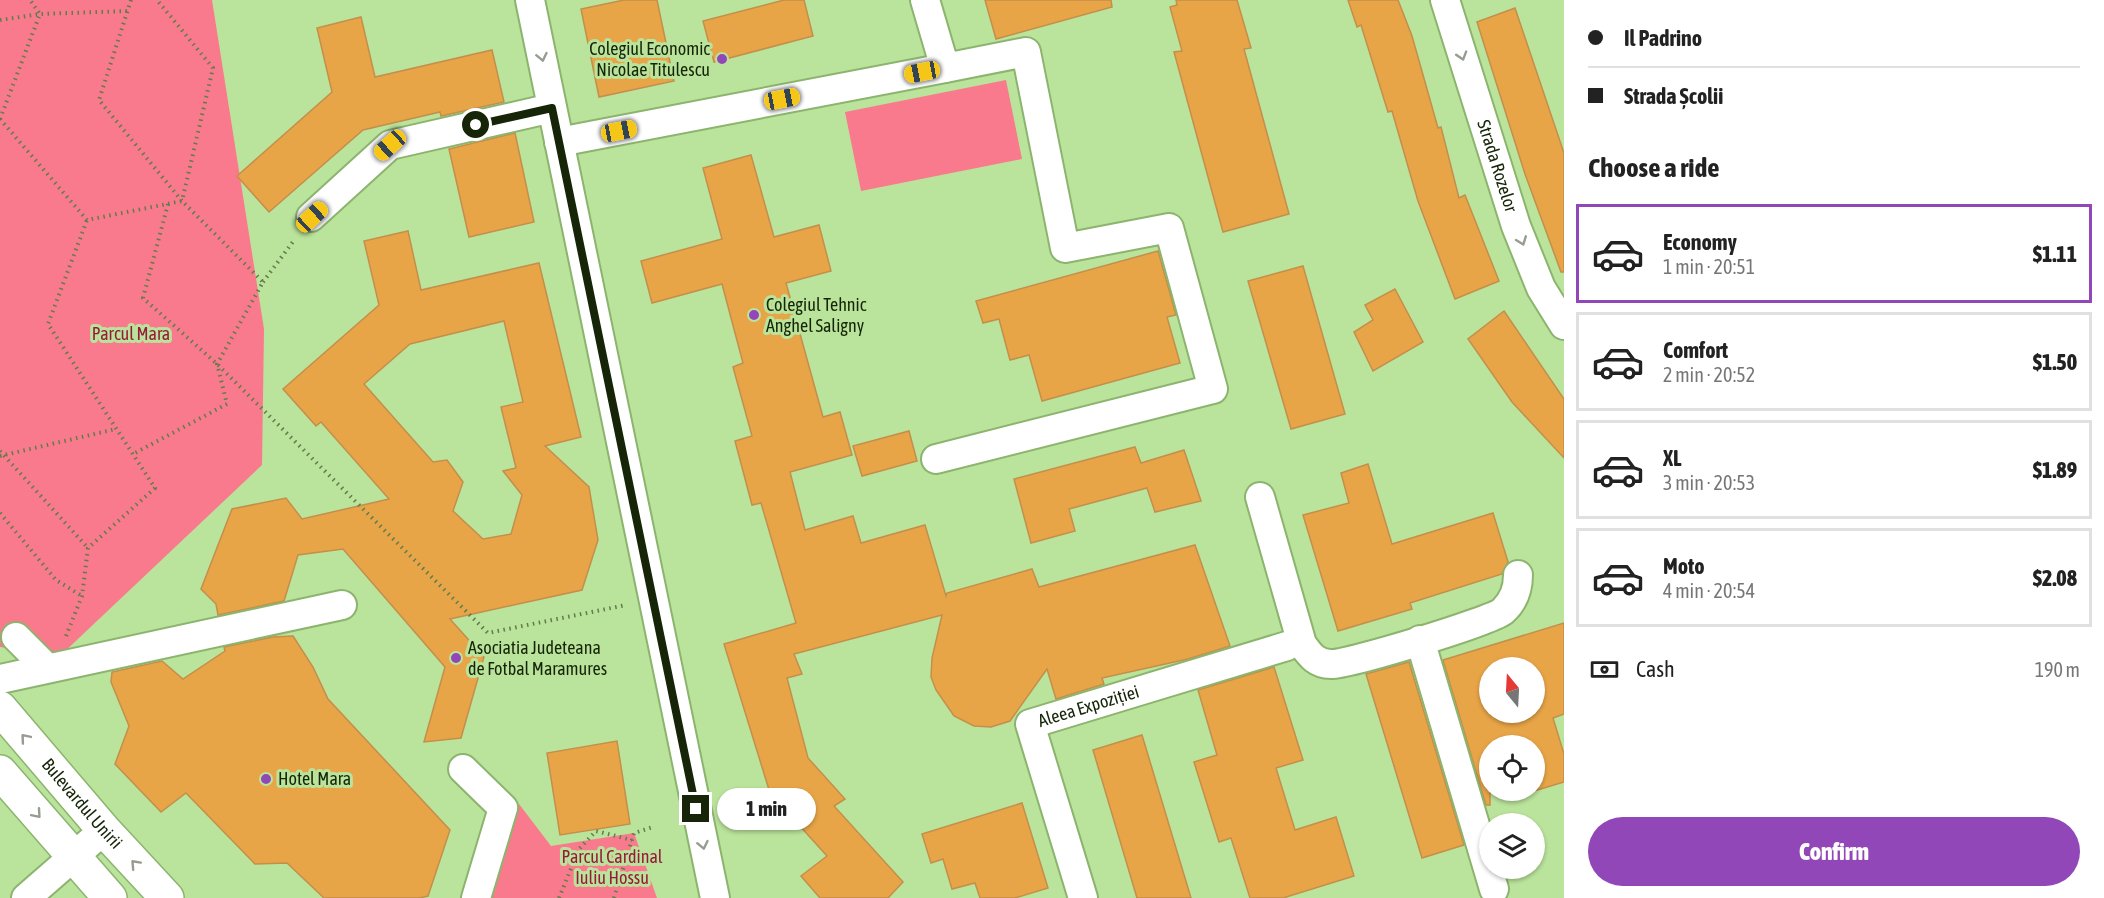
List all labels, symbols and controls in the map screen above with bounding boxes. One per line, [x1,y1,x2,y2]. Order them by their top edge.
text: Il Padrino [1624,25,1702,51]
place label: Colegiul Economic Nicolae Titulescu [589,38,710,80]
one-way arrow [1455,50,1467,61]
one-way arrow [534,52,547,62]
marker: Colegiul Economic Nicolae Titulescu [715,52,729,66]
car [903,60,941,84]
text: Strada Școlii [1624,83,1723,109]
car [763,87,801,111]
route start [462,111,489,138]
street label: Strada Rozelor [1473,117,1522,215]
car [600,119,638,143]
car [371,126,409,164]
text: Choose a ride [1588,152,1720,183]
car [293,198,331,236]
icon: car [1591,227,1645,281]
text: Economy [1663,229,1737,255]
one-way arrow [1515,235,1528,246]
text: $1.11 [2033,241,2077,267]
text: 1 min · 20:51 [1663,255,1755,278]
place label: Colegiul Tehnic Anghel Saligny [766,294,867,336]
marker: Colegiul Tehnic Anghel Saligny [747,308,761,322]
park label: Parcul Mara [92,323,170,344]
icon: car [1591,335,1645,389]
text: Comfort [1663,337,1728,363]
text: $1.50 [2033,349,2077,375]
text: 2 min · 20:52 [1663,363,1755,386]
icon: car [1591,443,1645,497]
text: XL [1663,445,1681,471]
text: $1.89 [2033,457,2077,483]
text: 3 min · 20:53 [1663,471,1755,494]
icon: car [1591,551,1645,605]
text: Moto [1663,553,1705,579]
text: $2.08 [2033,565,2077,591]
text: 4 min · 20:54 [1663,579,1755,602]
place label: Asociatia Judeteana de Fotbal Maramures [468,637,607,679]
marker: Asociatia Judeteana de Fotbal Maramures [449,651,463,665]
icon: cash [1588,653,1621,686]
text: Cash [1636,656,1675,682]
north arrow [1479,657,1545,723]
map controls [1479,657,1545,879]
text: 190 m [2035,658,2080,681]
street label: Aleea Expoziției [1035,681,1141,731]
one-way arrow [21,734,32,745]
button: locate [1479,735,1545,801]
street label: Bulevardul Unirii [38,754,127,853]
place label: Hotel Mara [278,768,351,789]
marker: Hotel Mara [259,772,273,786]
callout: 1 min [717,788,816,830]
route end [682,795,709,822]
text: 1 min [746,797,787,820]
one-way arrow [30,807,41,818]
button: layers [1479,813,1545,879]
button: Confirm [1588,817,2080,886]
one-way arrow [696,840,709,850]
park label: Parcul Cardinal Iuliu Hossu [561,846,663,888]
one-way arrow [131,860,142,871]

